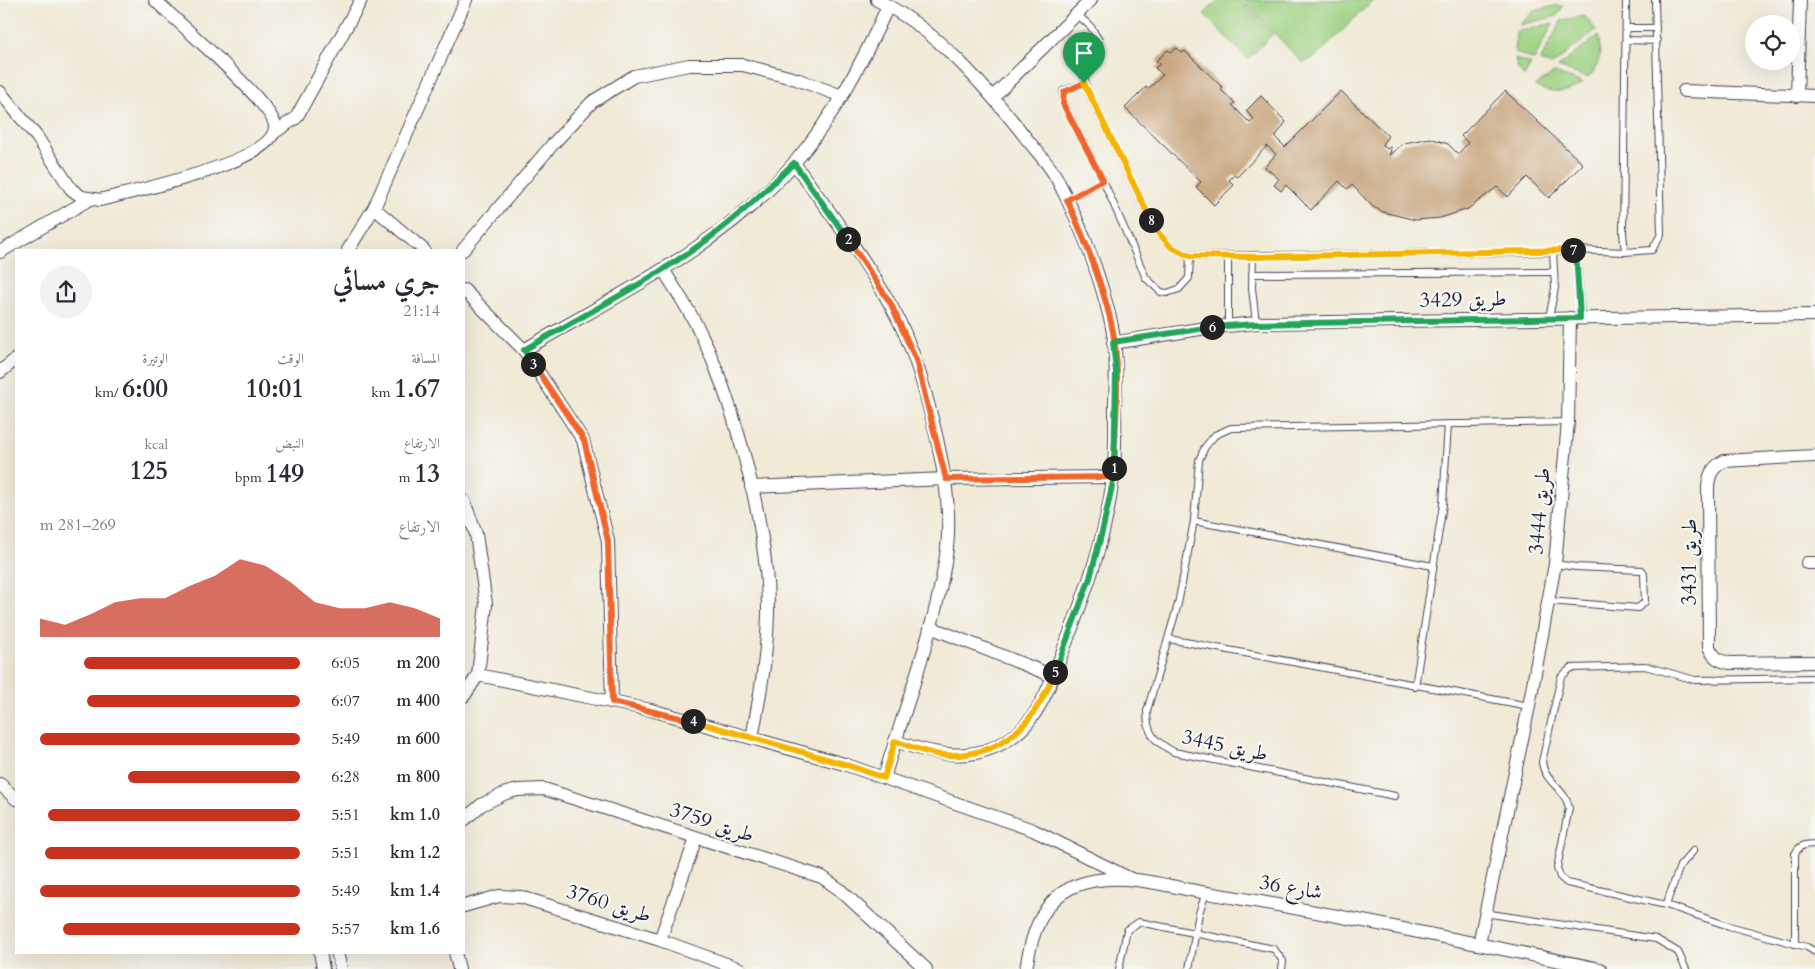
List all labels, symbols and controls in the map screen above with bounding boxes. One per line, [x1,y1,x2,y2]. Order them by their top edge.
map controls [1745,15,1800,70]
button: locate [1745,15,1800,70]
pin [1063,32,1105,83]
icon: arrive [1070,39,1098,67]
pin: 8 [1138,208,1164,232]
text: 8 [1148,211,1155,230]
pin: 2 [836,226,860,252]
text: 2 [845,230,852,249]
pin: 7 [1560,238,1586,262]
text: 7 [1570,241,1577,260]
text: جري مسائي [333,262,440,300]
button: share [40,266,92,318]
street label: طريق 3429 [1419,284,1507,315]
text: 21:14 [403,300,440,322]
pin: 6 [1200,314,1224,340]
text: 6 [1209,318,1216,337]
text: الوتيرة [142,349,168,368]
text: الوقت [277,349,304,368]
text: المسافة [411,349,440,368]
pin: 3 [520,352,546,376]
text: 3 [530,355,537,374]
text: 6:00 [122,372,168,406]
text: 10:01 [246,372,304,406]
text: 1.67 [394,372,440,406]
text: /km [95,383,122,402]
text: km [371,383,394,402]
text: النبض [275,434,304,453]
text: الارتفاع [404,434,440,453]
text: kcal [145,435,168,454]
text: 125 [130,454,168,488]
pin: 1 [1102,456,1126,480]
text: 149 [266,457,304,491]
text: 13 [414,457,440,491]
text: 1 [1111,459,1118,478]
street label: طريق 3444 [1521,466,1558,556]
text: bpm [235,468,266,487]
text: m [399,468,414,487]
text: 269–281 m [40,514,116,536]
text: الارتفاع [398,516,440,538]
street label: طريق 3431 [1675,518,1704,606]
text: 6:05 [331,652,360,674]
text: 200 m [396,652,440,674]
pin: 5 [1042,660,1068,684]
text: 5 [1052,663,1059,682]
text: 6:07 [331,690,360,712]
text: 400 m [396,690,440,712]
pin: 4 [680,708,706,734]
text: 4 [690,712,697,731]
street label: طريق 3445 [1179,722,1271,769]
text: 5:49 [331,728,360,750]
text: 600 m [396,728,440,750]
text: 6:28 [331,766,360,788]
text: 800 m [396,766,440,788]
street label: طريق 3759 [666,795,758,850]
text: 5:51 [331,804,360,826]
text: 1.0 km [390,804,440,826]
text: 5:51 [331,842,360,864]
text: 1.2 km [390,842,440,864]
street label: شارع 36 [1257,868,1325,910]
street label: طريق 3760 [563,877,655,930]
text: 5:49 [331,880,360,902]
text: 1.4 km [390,880,440,902]
text: 5:57 [331,918,360,940]
text: 1.6 km [390,918,440,940]

